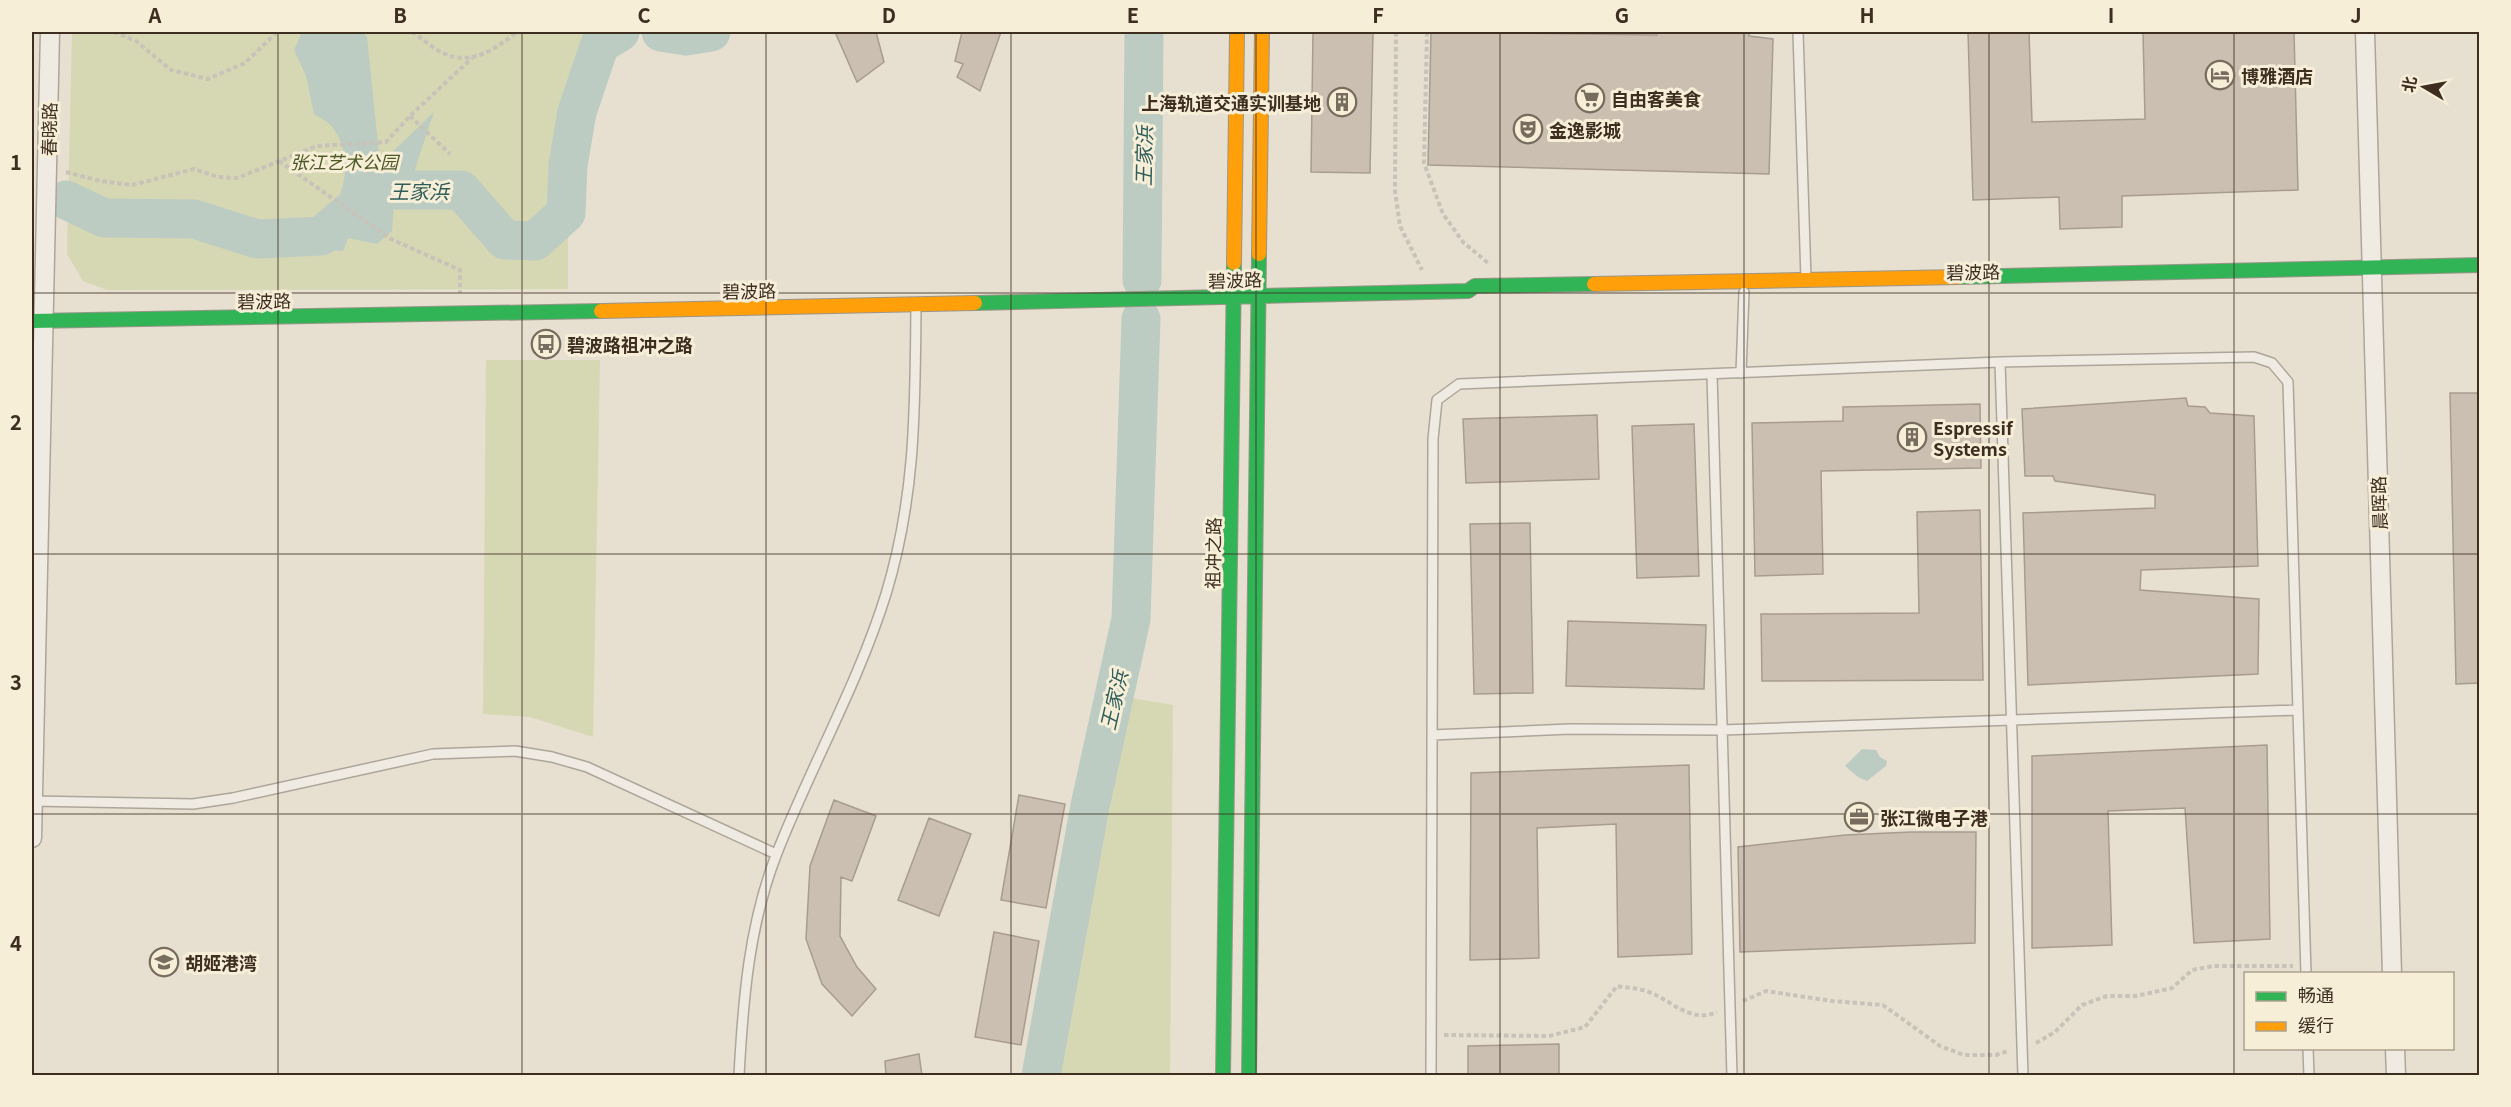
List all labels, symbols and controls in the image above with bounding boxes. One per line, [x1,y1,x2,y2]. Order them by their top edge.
text: A [148,0,162,29]
text: B [393,0,407,29]
text: C [637,0,651,29]
text: D [882,0,896,29]
text: E [1127,0,1139,29]
text: F [1372,0,1384,29]
text: G [1615,0,1629,29]
text: H [1859,0,1875,29]
text: I [2108,0,2114,29]
text: J [2350,0,2362,29]
north arrow [2394,57,2454,117]
hotel icon: 博雅酒店 [2204,59,2236,91]
place label: 博雅酒店 [2241,62,2313,88]
text: 北 [2395,74,2421,94]
supermarket icon: 自由客美食 [1574,82,1606,114]
place label: 自由客美食 [1611,85,1701,111]
building icon: 上海轨道交通实训基地 [1326,86,1358,118]
place label: 上海轨道交通实训基地 [1141,89,1321,115]
street label: 春晓路 [35,102,61,156]
theatre icon: 金逸影城 [1512,113,1544,145]
place label: 金逸影城 [1549,116,1621,142]
water label: 王家浜 [1128,124,1158,186]
text: 1 [10,147,22,176]
park label: 张江艺术公园 [290,148,401,174]
water label: 王家浜 [389,176,451,205]
street label: 碧波路 [1946,258,2000,284]
street label: 碧波路 [1208,265,1262,293]
street label: 碧波路 [722,277,776,303]
street label: 碧波路 [237,287,291,313]
bus stop icon: 碧波路祖冲之路 [530,328,562,360]
place label: 碧波路祖冲之路 [567,331,693,357]
text: 2 [10,407,22,436]
place label: Espressif Systems [1933,414,2014,461]
building icon: Espressif Systems [1896,421,1928,453]
street label: 晨晖路 [2364,476,2392,530]
street label: 祖冲之路 [1198,517,1226,589]
water label: 王家浜 [1092,666,1134,732]
text: 3 [10,667,22,696]
office icon: 张江微电子港 [1843,801,1875,833]
place label: 张江微电子港 [1880,804,1988,830]
text: 4 [10,928,22,957]
school or university icon: 胡姬港湾 [148,946,180,978]
place label: 胡姬港湾 [185,949,257,975]
legend [2244,972,2454,1050]
text: 畅通 [2298,981,2334,1007]
text: 缓行 [2298,1011,2334,1037]

